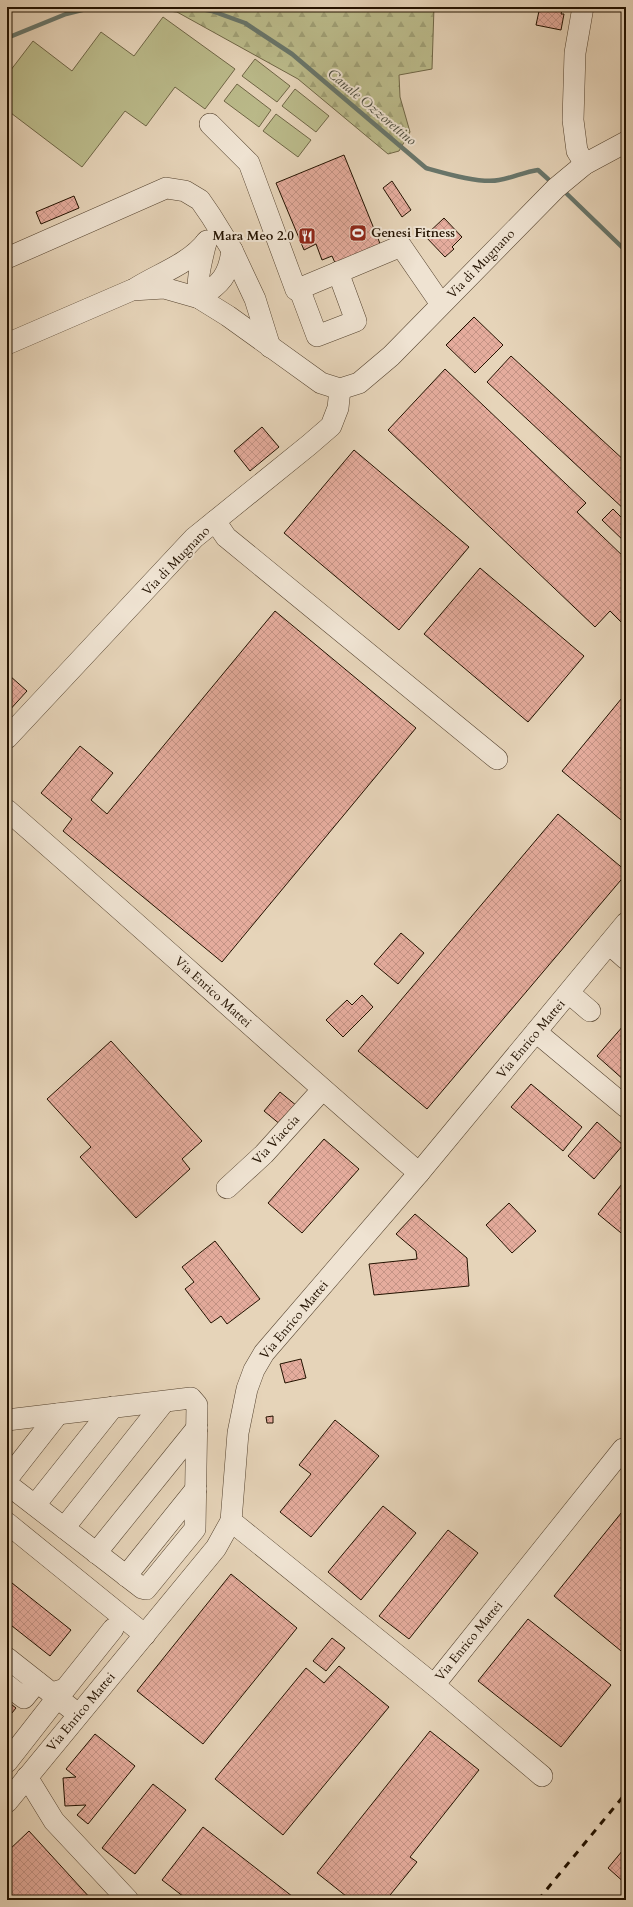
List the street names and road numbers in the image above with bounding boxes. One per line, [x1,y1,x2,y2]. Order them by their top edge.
street label: Via di Mugnano [443,225,519,303]
street label: Via di Mugnano [138,522,214,600]
street label: Via Enrico Mattei [170,952,256,1032]
street label: Via Enrico Mattei [493,995,570,1082]
street label: Via Viaccia [248,1111,304,1169]
street label: Via Enrico Mattei [256,1276,333,1363]
street label: Via Enrico Mattei [431,1597,507,1685]
street label: Via Enrico Mattei [43,1668,120,1755]

